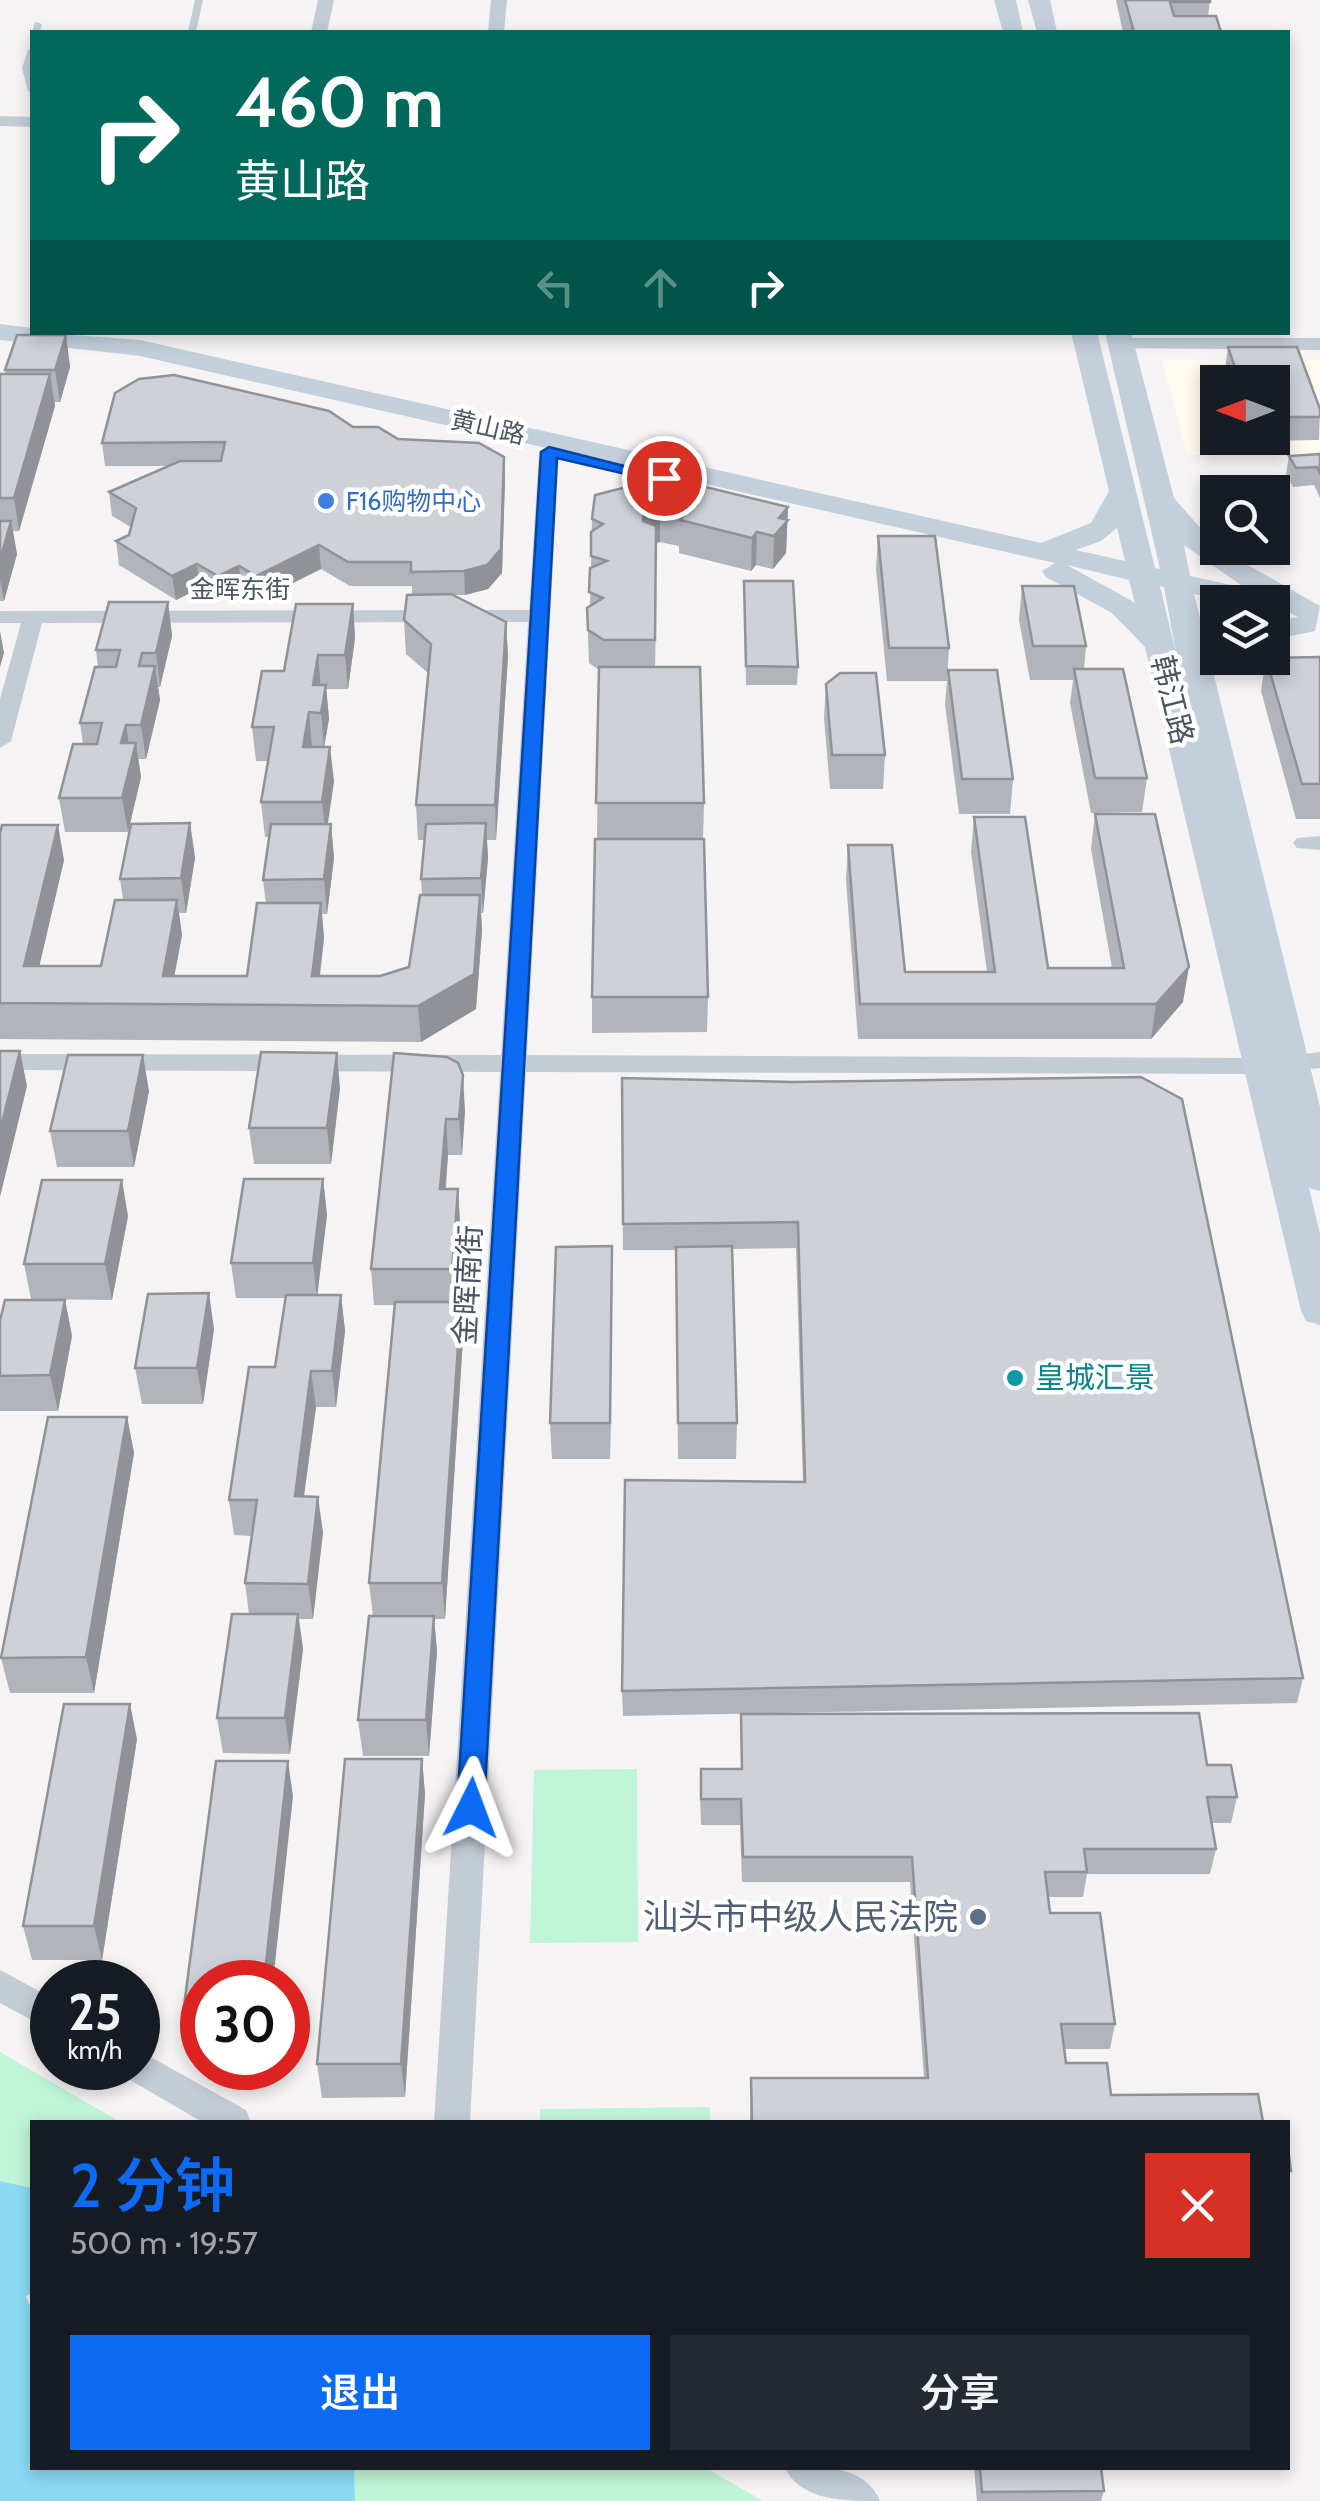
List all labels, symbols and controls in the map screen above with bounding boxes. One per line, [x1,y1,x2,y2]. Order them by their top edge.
text: 460 m [235,59,444,145]
icon: right [70,70,200,200]
text: 黄山路 [235,154,370,208]
icon: left [528,260,583,315]
icon: ahead [633,260,688,315]
icon: right [738,260,793,315]
north arrow [1200,365,1290,455]
map controls [1200,365,1290,675]
street label: 黄山路 [448,404,528,450]
pin [622,436,707,521]
icon: arrive [637,451,692,506]
button: search [1200,475,1290,565]
place label: F16购物中心 [346,486,481,516]
marker: F16购物中心 [315,490,337,512]
street label: 金晖东街 [190,574,290,604]
button: layers [1200,585,1290,675]
street label: 韩江路 [1144,652,1201,748]
street label: 金晖南街 [446,1224,489,1346]
place label: 皇城汇景 [1035,1359,1155,1396]
marker: 皇城汇景 [1004,1367,1026,1389]
position arrow [419,1756,523,1860]
place label: 汕头市中级人民法院 [643,1895,958,1938]
marker: 汕头市中级人民法院 [967,1906,989,1928]
speed limit sign: 30 [180,1960,310,2090]
text: 25 [68,1982,122,2043]
text: km/h [68,2035,122,2065]
text: 2 分钟 [70,2149,235,2222]
button: close [1145,2153,1250,2258]
text: 500 m · 19:57 [70,2223,258,2262]
button: 退出 [70,2335,650,2450]
button: 分享 [670,2335,1250,2450]

